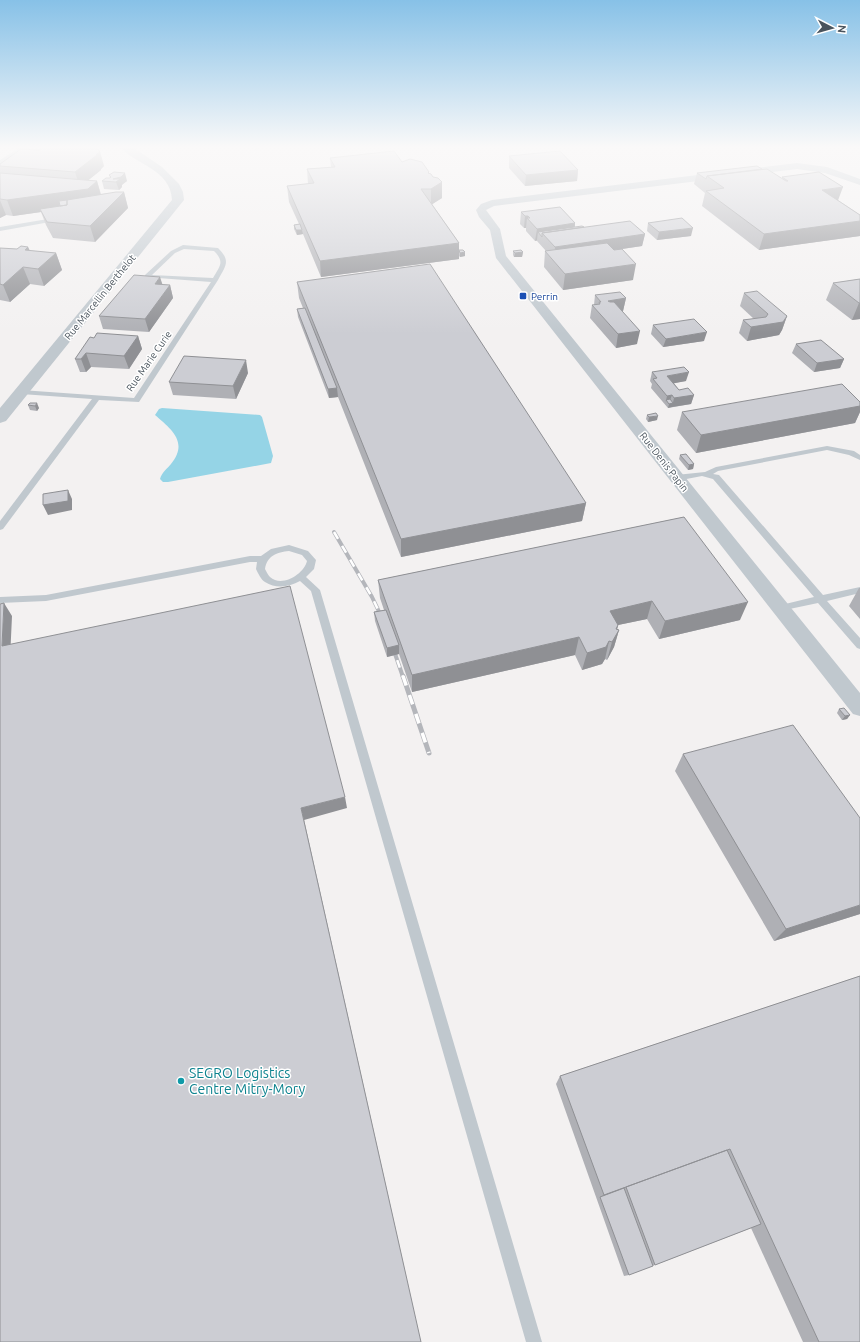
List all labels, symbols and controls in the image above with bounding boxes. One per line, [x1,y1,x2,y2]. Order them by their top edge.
north arrow [812,8,852,48]
text: N [836,24,848,34]
street label: Rue Marcellin Berthelot [62,252,138,342]
marker: Perrin [518,291,528,301]
place label: Perrin [531,291,558,302]
street label: Rue Marie Curie [124,329,174,393]
street label: Rue Denis Papin [637,430,691,494]
place label: SEGRO Logistics Centre Mitry-Mory [189,1065,305,1097]
marker: SEGRO Logistics Centre Mitry-Mory [176,1076,186,1086]

